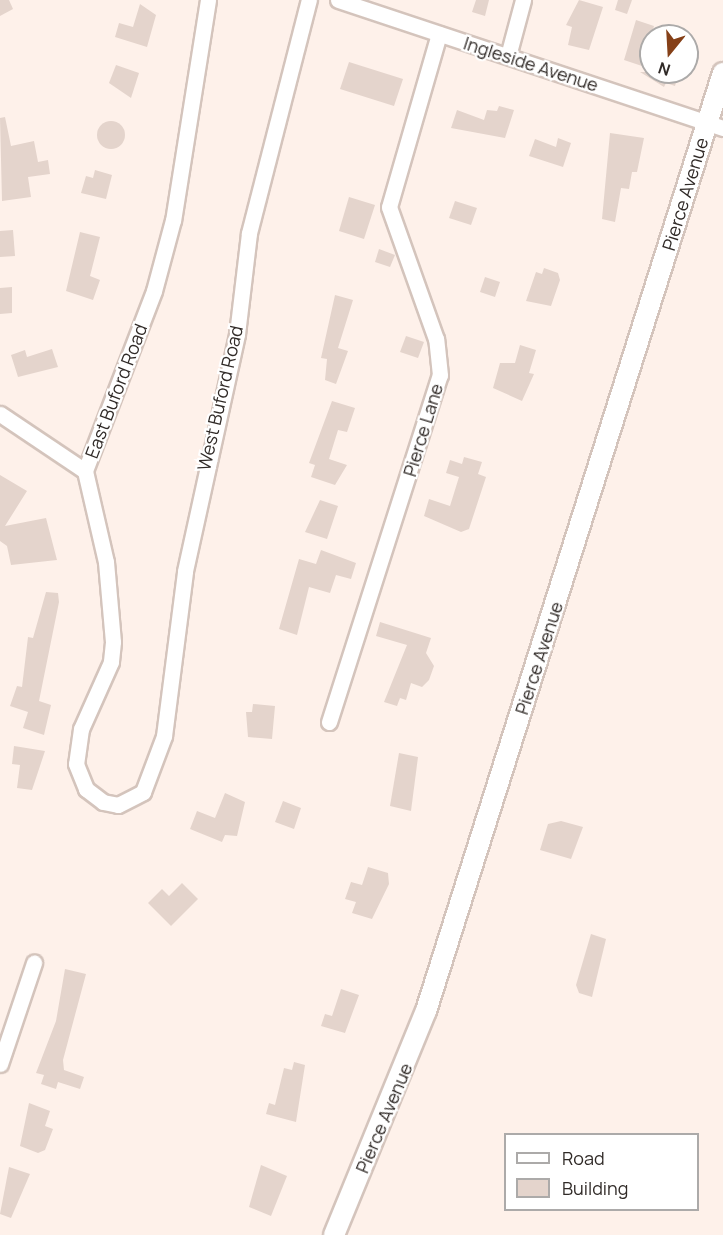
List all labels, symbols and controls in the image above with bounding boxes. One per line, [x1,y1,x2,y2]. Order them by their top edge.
north arrow [639,24,699,84]
street label: Ingleside Avenue [461,32,601,96]
text: N [655,57,673,81]
street label: Pierce Avenue [658,135,712,253]
street label: East Buford Road [80,321,152,461]
street label: West Buford Road [193,323,247,473]
street label: Pierce Lane [399,381,447,479]
street label: Pierce Avenue [511,599,567,717]
street label: Pierce Avenue [351,1060,417,1176]
legend [504,1133,699,1211]
text: Road [562,1146,605,1170]
text: Building [562,1176,628,1200]

